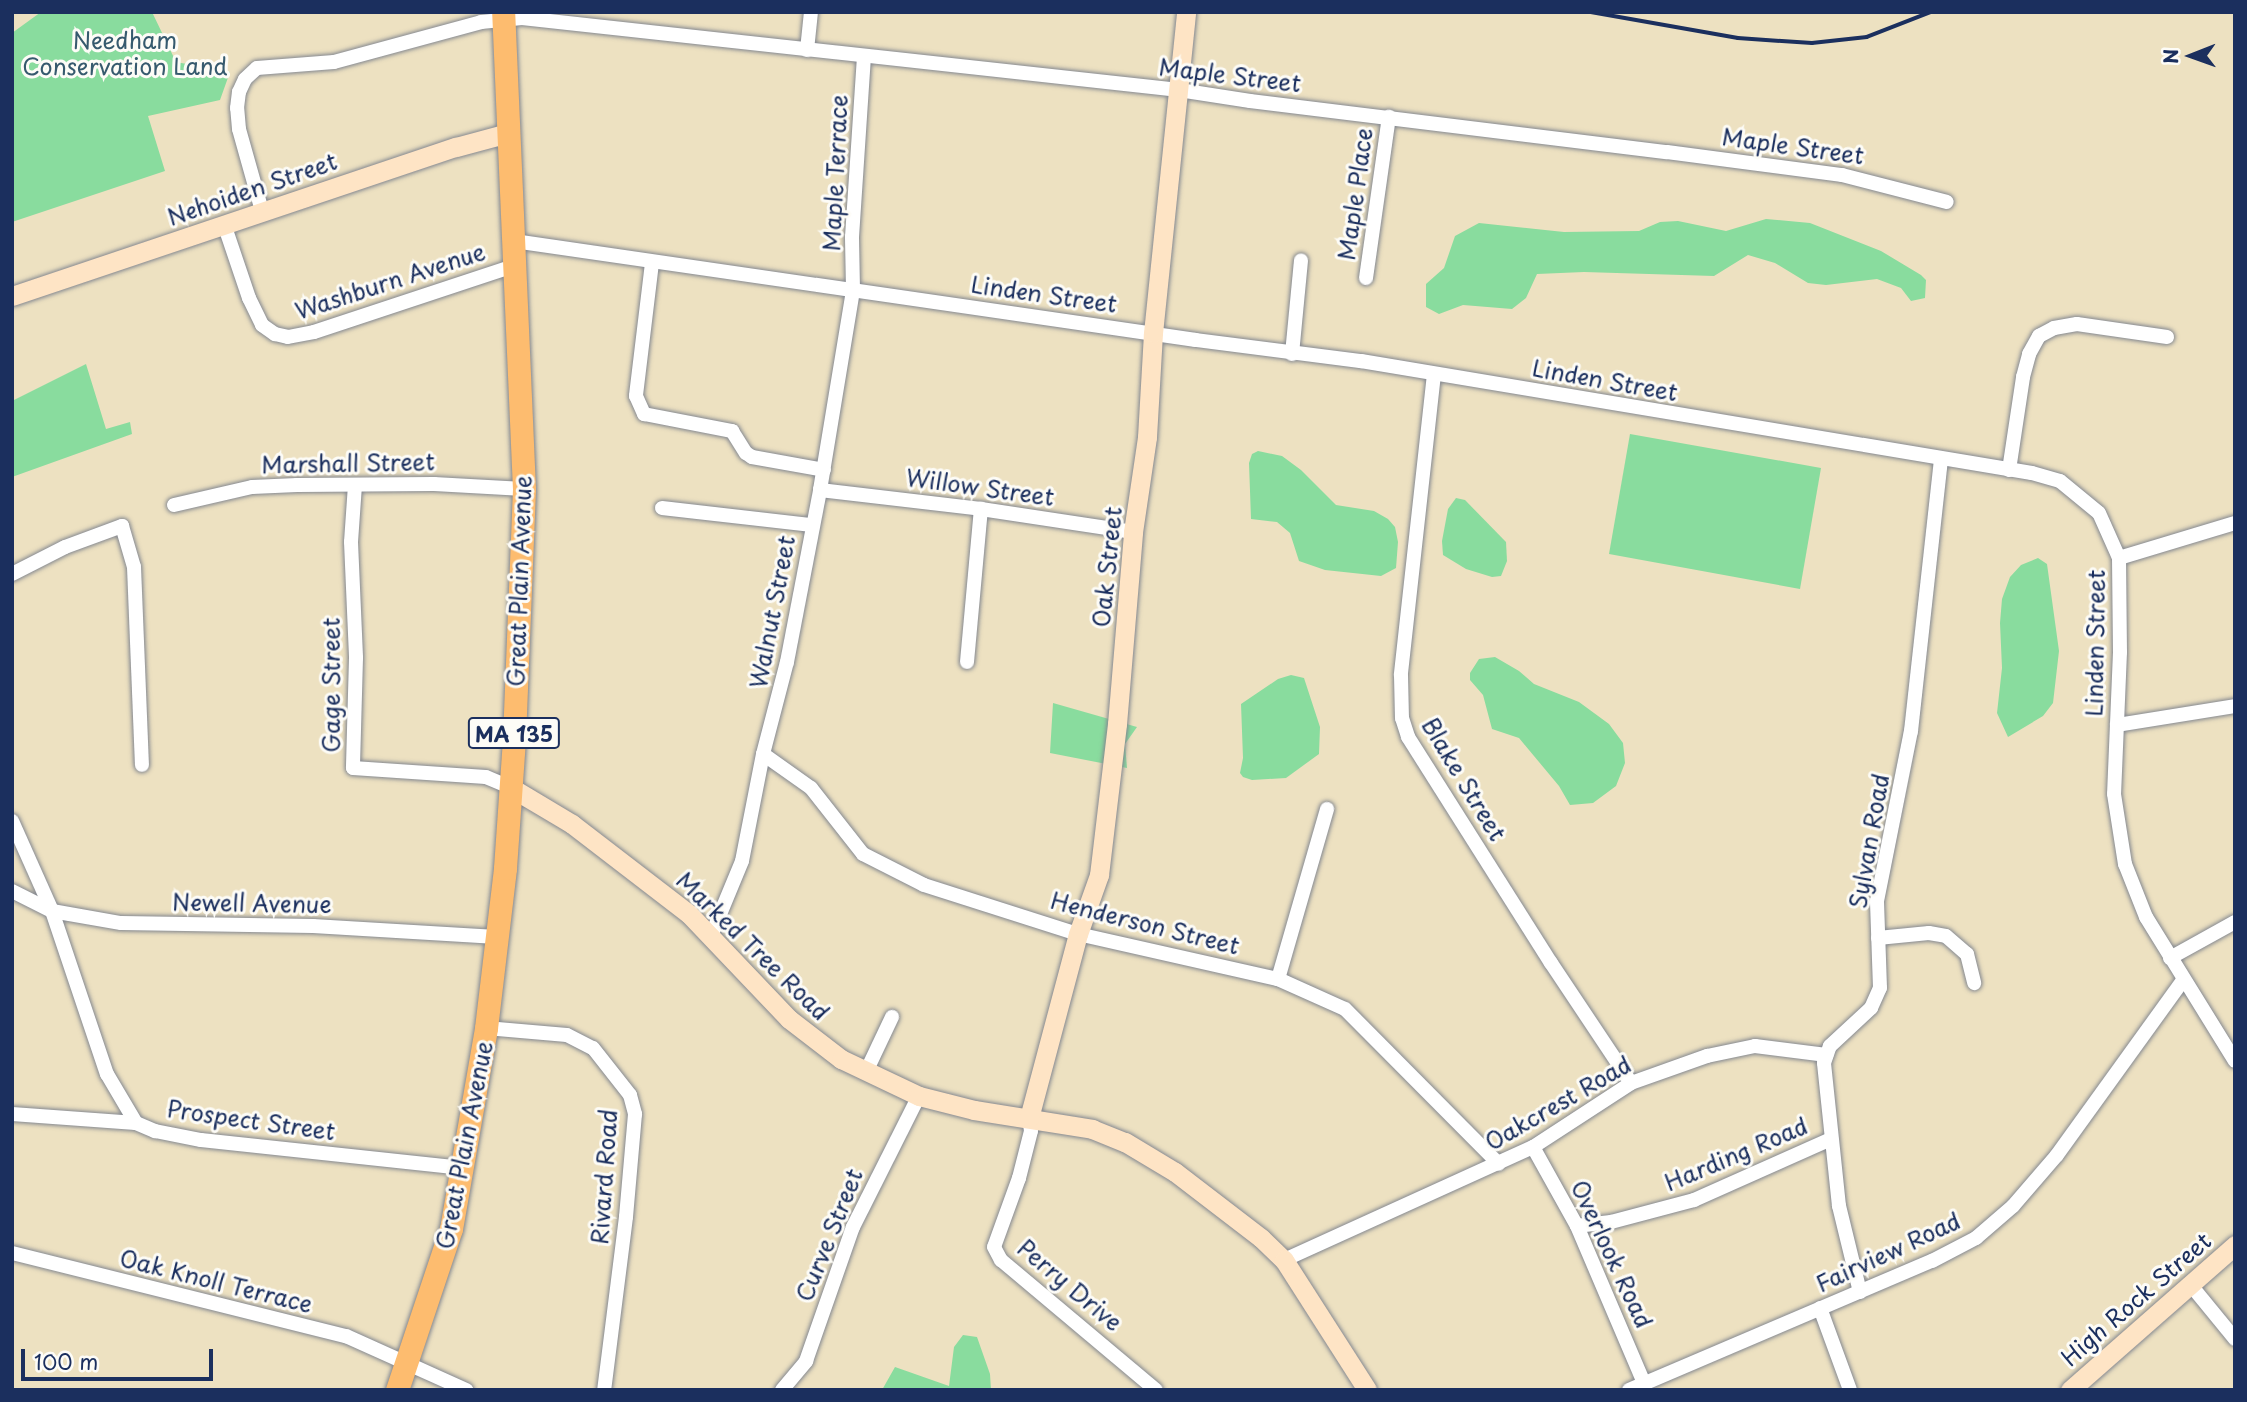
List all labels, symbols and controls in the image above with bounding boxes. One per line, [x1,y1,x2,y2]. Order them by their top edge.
north arrow [2156,21,2226,91]
park label: Needham Conservation Land [22,26,228,80]
text: N [2156,49,2184,64]
street label: Maple Street [1157,53,1303,97]
street label: Maple Terrace [817,93,853,253]
street label: Maple Street [1720,122,1866,170]
street label: Maple Place [1332,126,1378,262]
street label: Nehoiden Street [164,147,340,231]
street label: Washburn Avenue [292,237,488,325]
street label: Linden Street [969,270,1119,318]
street label: Linden Street [1530,354,1680,406]
street label: Marshall Street [261,448,435,478]
street label: Willow Street [904,463,1056,511]
street label: Great Plain Avenue [502,474,536,688]
street label: Oak Street [1087,505,1127,629]
street label: Walnut Street [744,534,800,690]
street label: Linden Street [2080,569,2110,717]
street label: Gage Street [317,618,345,752]
street label: Blake Street [1417,713,1511,845]
road number: MA 135 [467,716,561,750]
street label: Sylvan Road [1844,772,1894,910]
street label: Marked Tree Road [670,865,836,1027]
street label: Henderson Street [1048,886,1242,960]
street label: Newell Avenue [172,888,332,918]
street label: Great Plain Avenue [430,1038,498,1252]
street label: Oakcrest Road [1480,1050,1636,1156]
street label: Prospect Street [164,1094,338,1146]
street label: Rivard Road [586,1109,622,1245]
street label: Harding Road [1660,1111,1812,1197]
street label: Curve Street [790,1164,868,1306]
street label: Overlook Road [1566,1175,1658,1333]
street label: Fairview Road [1812,1207,1964,1297]
street label: High Rock Street [2056,1227,2216,1371]
street label: Perry Drive [1013,1234,1127,1336]
street label: Oak Knoll Terrace [116,1244,316,1318]
scale bar [24,1336,217,1380]
text: 100 m [34,1345,98,1377]

